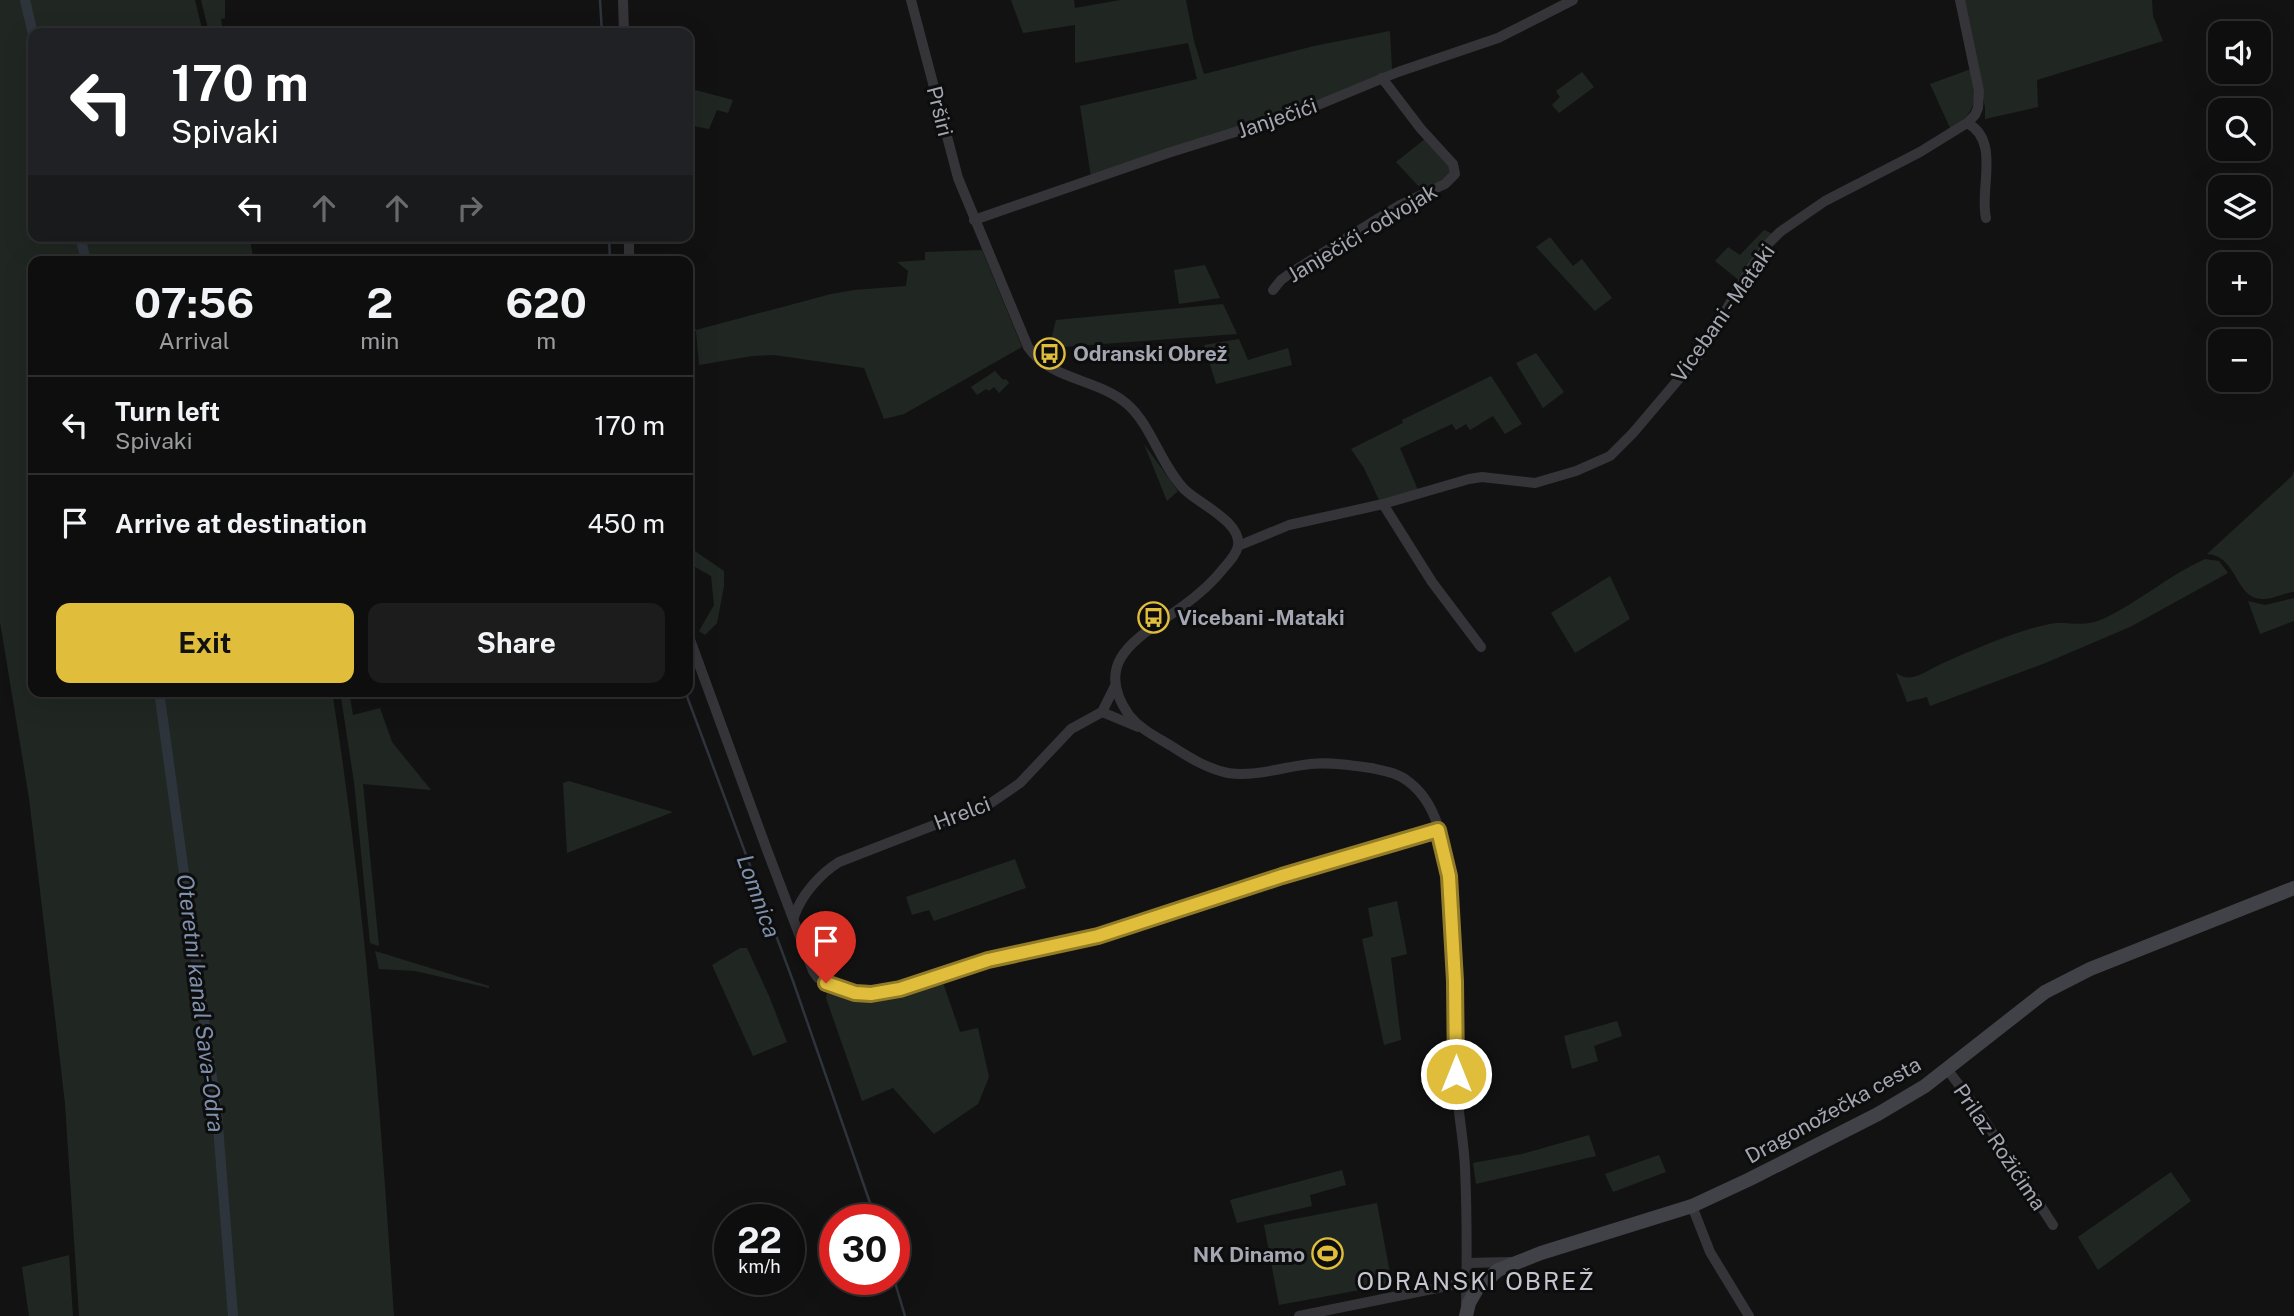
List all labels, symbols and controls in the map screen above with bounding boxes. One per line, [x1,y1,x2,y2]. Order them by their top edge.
map controls [2208,21,2271,392]
button: sound [2208,21,2271,84]
text: 170 m [171,54,309,112]
icon: left [56,56,147,147]
street label: Prširi [922,83,958,139]
street label: Janječići [1234,93,1320,143]
button: search [2208,98,2271,161]
text: Spivaki [171,113,279,150]
button: layers [2208,175,2271,238]
street label: Janječići - odvojak [1283,178,1442,288]
icon: left [232,189,270,227]
icon: ahead [305,189,343,227]
icon: ahead [378,189,416,227]
icon: right [451,189,489,227]
street label: Vicebani - Mataki [1666,239,1780,387]
button: + [2208,252,2271,315]
text: 07:56 [134,278,254,327]
text: 2 [366,278,393,327]
text: 620 [505,278,587,327]
text: Arrival [159,327,230,354]
text: min [360,327,399,354]
text: m [536,327,556,354]
button: − [2208,329,2271,392]
bus stop icon: Odranski Obrež [1033,336,1067,370]
place label: Odranski Obrež [1073,341,1227,366]
text: Turn left [115,396,220,427]
icon: left [56,406,94,444]
text: 170 m [595,410,665,441]
text: Spivaki [115,427,192,454]
icon: arrive [56,504,94,542]
text: Arrive at destination [115,508,367,539]
text: 450 m [588,508,665,539]
bus stop icon: Vicebani -Mataki [1137,600,1171,634]
button: Exit [56,603,354,683]
button: Share [368,603,665,683]
place label: Vicebani -Mataki [1177,605,1345,630]
street label: Hrelci [930,791,994,835]
water label: Lomnica [732,851,786,941]
water label: Oteretni kanal Sava-Odra [172,872,230,1134]
pin [796,911,856,983]
icon: arrive [807,922,845,960]
position arrow [1419,1037,1493,1111]
street label: Dragonožečka cesta [1741,1051,1925,1169]
street label: Prilaz Rožićima [1948,1079,2052,1215]
speed limit sign: 30 [819,1204,910,1295]
text: 22 [737,1220,782,1261]
sports icon: NK Dinamo [1311,1237,1345,1271]
place label: NK Dinamo [1193,1242,1305,1267]
text: km/h [738,1256,781,1277]
district label: ODRANSKI OBREŽ [1357,1267,1596,1295]

